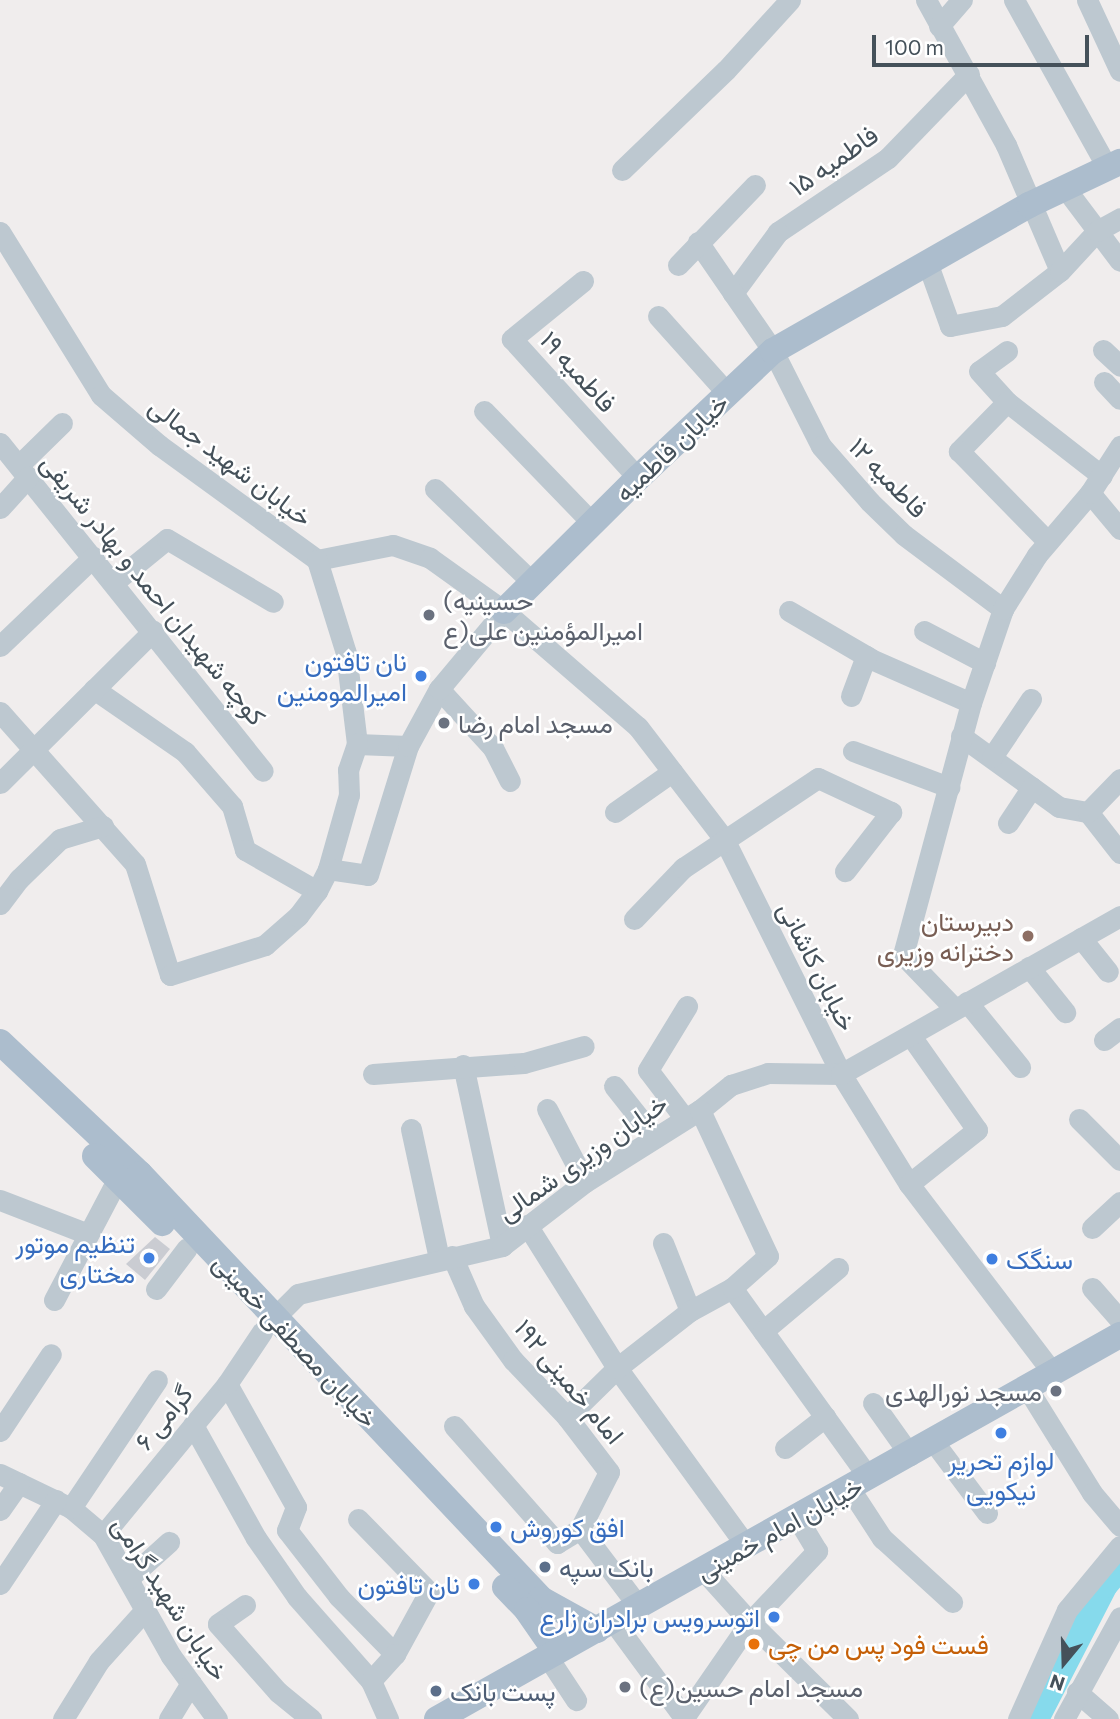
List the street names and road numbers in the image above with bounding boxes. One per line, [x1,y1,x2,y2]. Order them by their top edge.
street label: فاطمیه ۱۵ [783,118,883,202]
street label: فاطمیه ۱۹ [534,324,624,418]
street label: خیابان فاطمیه [608,386,734,508]
street label: خیابان شهید جمالی [143,390,319,532]
street label: فاطمیه ۱۲ [843,430,935,524]
street label: کوچه شهیدان احمد و بهادر شریفی [35,447,273,731]
street label: خیابان کاشانی [772,896,864,1036]
street label: خیابان وزیری شمالی [491,1087,673,1227]
street label: خیابان مصطفی خمینی [207,1246,385,1434]
street label: امام خمینی ۱۹۲ [509,1312,631,1450]
street label: گرامی ۶ [127,1378,199,1456]
street label: خیابان امام خمینی [690,1469,868,1587]
street label: خیابان شهید گرامی [106,1510,236,1686]

